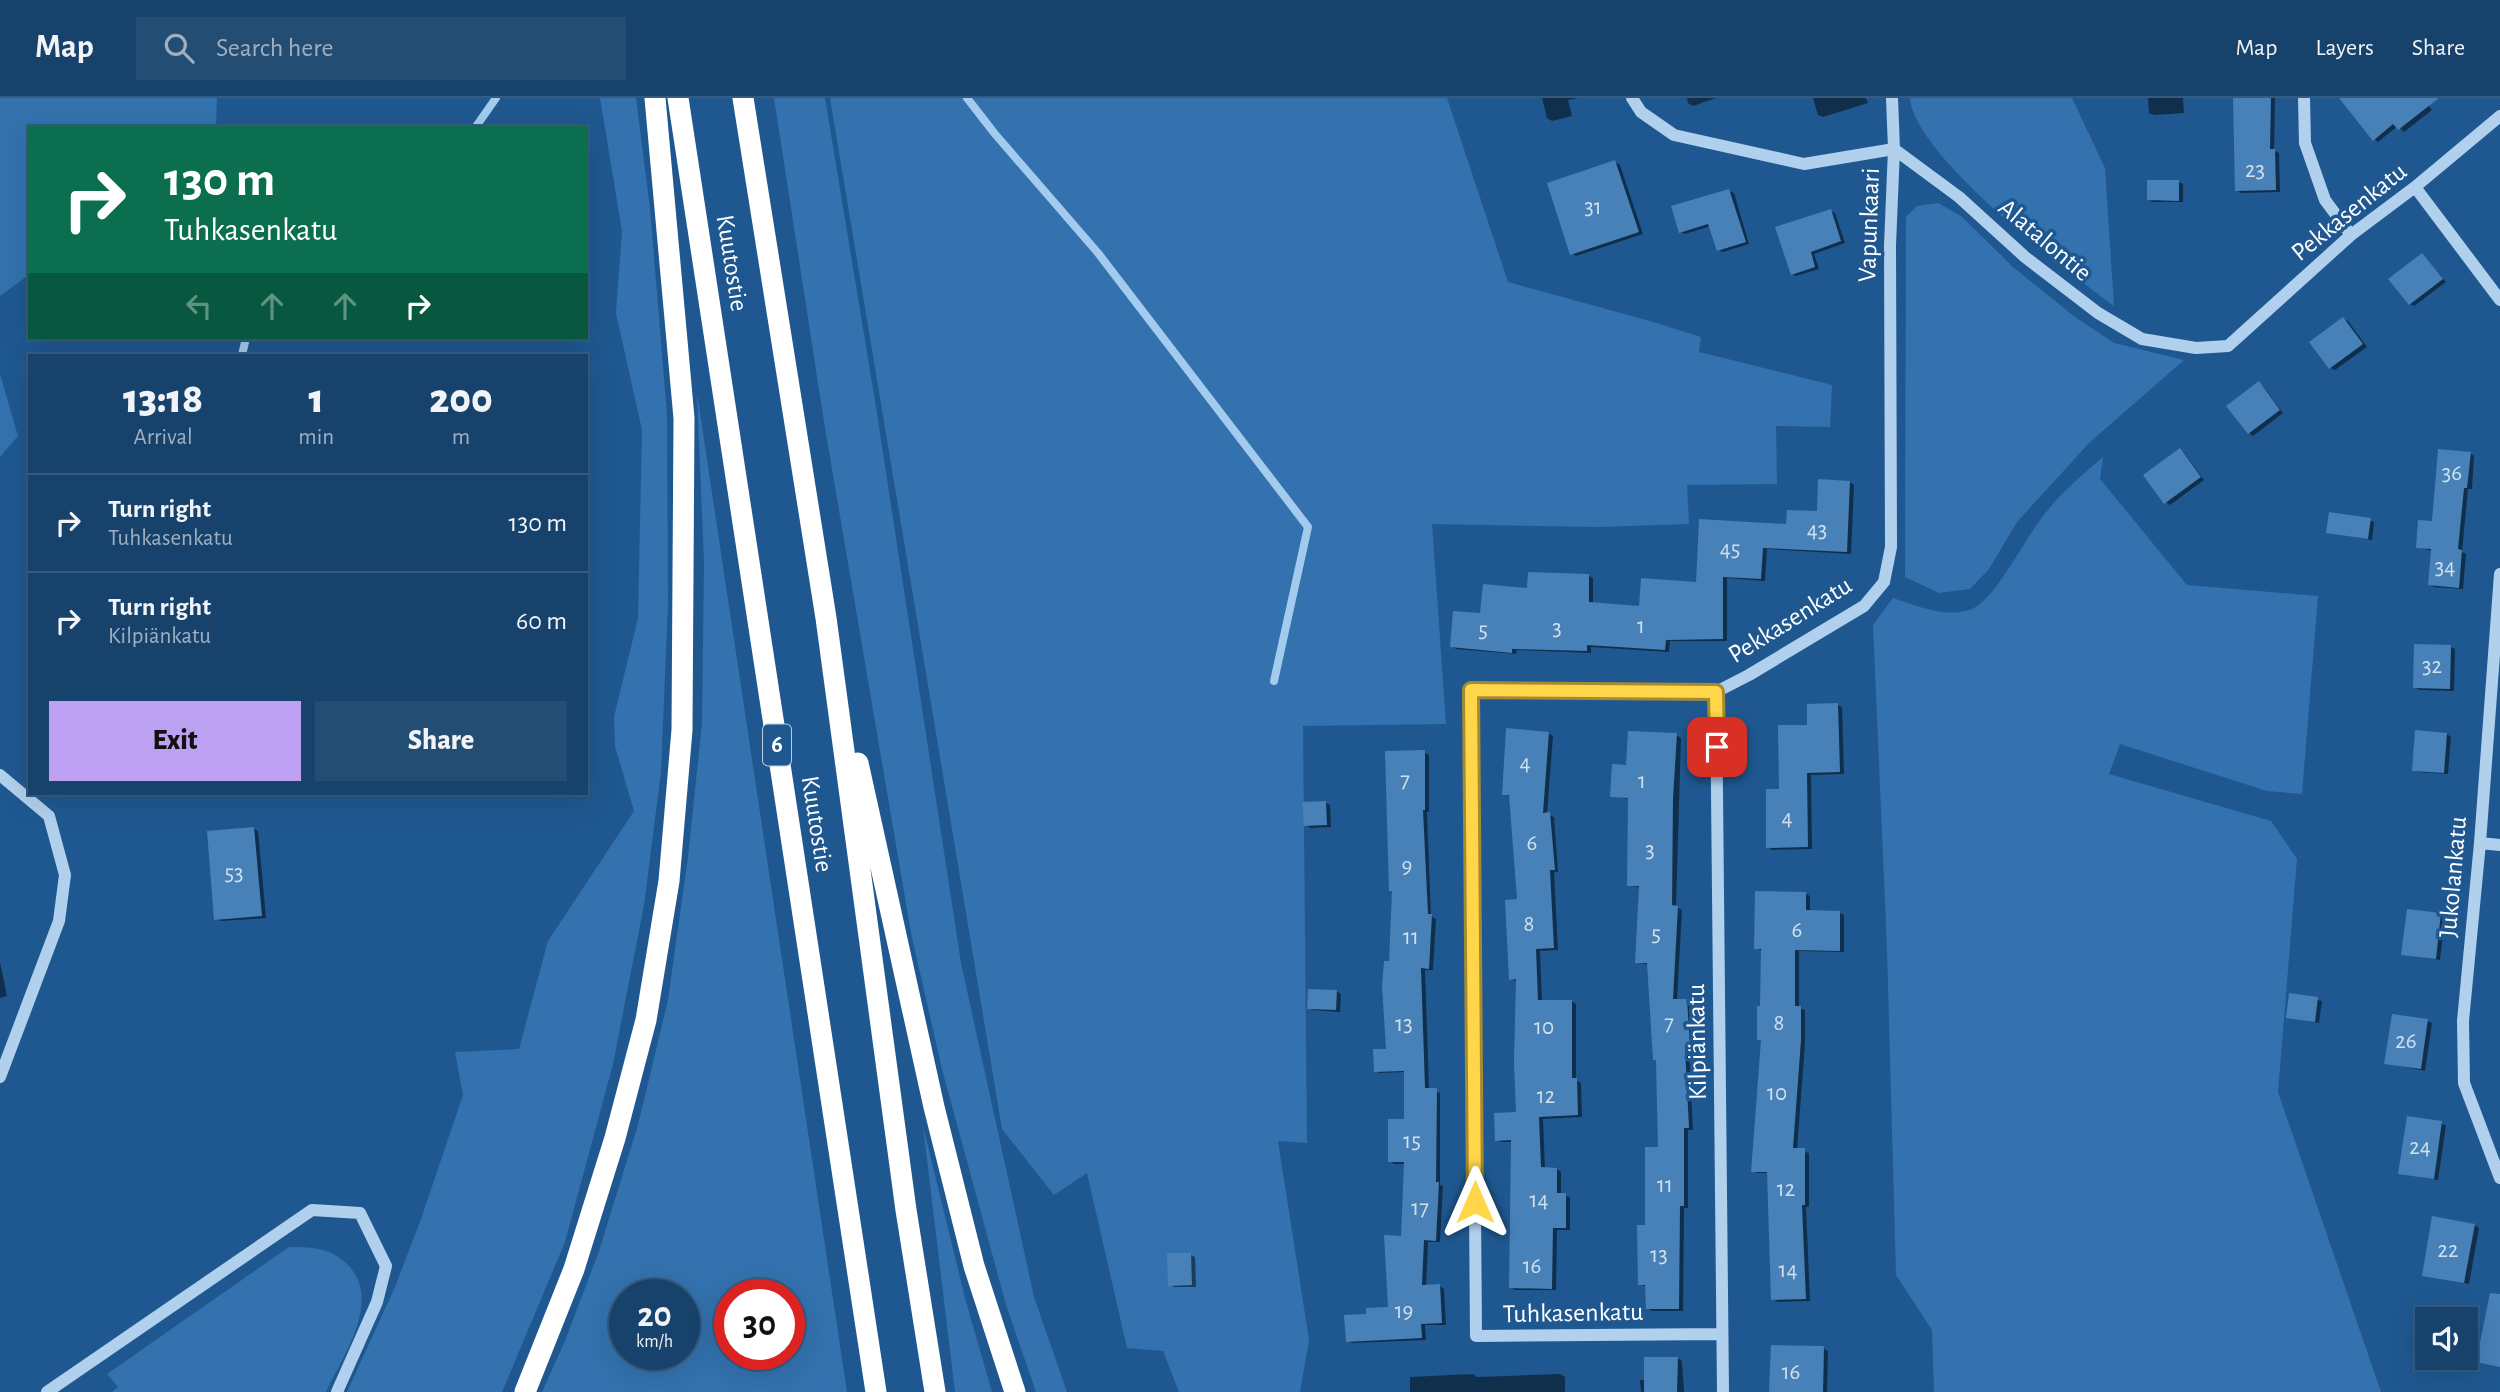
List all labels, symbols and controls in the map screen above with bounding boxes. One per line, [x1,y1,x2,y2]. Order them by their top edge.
search box [136,17,626,80]
icon: search [160,29,198,67]
text: Map [35,31,94,64]
text: Search here [216,35,334,61]
text: Map [2235,36,2277,60]
text: Layers [2315,36,2374,60]
text: Share [2412,36,2465,60]
icon: right [49,154,140,245]
text: 130 m [164,156,275,205]
street label: Pekkasenkatu [2287,158,2411,266]
house number: 23 [2245,159,2265,182]
street label: Vapunkaari [1854,167,1884,283]
street label: Alatalontie [1993,194,2097,286]
house number: 31 [1584,196,1602,219]
street label: Kuutostie [712,213,752,313]
text: Tuhkasenkatu [164,214,337,246]
icon: left [180,287,218,325]
icon: ahead [253,287,291,325]
icon: ahead [326,287,364,325]
icon: right [399,287,437,325]
text: 13:18 [123,378,203,420]
text: 1 [308,378,324,420]
text: 200 [429,378,493,420]
text: Arrival [134,426,193,449]
text: min [298,426,334,449]
text: m [452,426,470,449]
house number: 36 [2442,462,2462,485]
text: Turn right [108,496,211,522]
icon: right [49,504,87,542]
text: 130 m [509,510,567,536]
house number: 43 [1807,519,1827,542]
text: Tuhkasenkatu [108,527,233,550]
house number: 45 [1720,538,1740,561]
house number: 34 [2435,556,2455,579]
street label: Pekkasenkatu [1724,572,1856,668]
text: Turn right [108,594,211,620]
icon: right [49,602,87,640]
text: 60 m [516,608,567,634]
house number: 1 [1637,615,1645,638]
house number: 3 [1552,617,1562,640]
house number: 5 [1478,619,1488,642]
text: Kilpiänkatu [108,625,211,648]
house number: 32 [2422,655,2442,678]
button: Exit [49,701,301,781]
button: Share [315,701,567,781]
pin [1687,717,1747,777]
road number: 6 [763,724,791,766]
icon: arrive [1698,728,1736,766]
house number: 4 [1519,752,1531,775]
house number: 7 [1400,769,1410,792]
house number: 1 [1638,770,1646,793]
street label: Kuutostie [797,774,837,874]
house number: 4 [1781,807,1793,830]
street label: Jukolankatu [2435,815,2471,939]
house number: 6 [1527,832,1537,855]
house number: 3 [1645,839,1655,862]
house number: 9 [1402,855,1412,878]
house number: 53 [224,862,244,885]
house number: 8 [1524,913,1534,936]
house number: 6 [1792,919,1802,942]
house number: 5 [1651,923,1661,946]
house number: 11 [1403,926,1419,949]
street label: Kilpiänkatu [1683,984,1711,1100]
house number: 7 [1664,1012,1674,1035]
house number: 8 [1774,1012,1784,1035]
house number: 13 [1395,1013,1413,1036]
house number: 10 [1534,1016,1554,1039]
house number: 26 [2395,1030,2417,1053]
house number: 10 [1767,1082,1787,1105]
house number: 12 [1537,1085,1555,1108]
house number: 15 [1403,1130,1421,1153]
house number: 24 [2409,1136,2431,1159]
position arrow [1438,1165,1512,1239]
house number: 11 [1657,1174,1673,1197]
house number: 12 [1777,1178,1795,1201]
house number: 14 [1530,1189,1548,1212]
house number: 17 [1411,1197,1429,1220]
house number: 22 [2438,1239,2458,1262]
house number: 13 [1650,1244,1668,1267]
house number: 16 [1523,1255,1541,1278]
house number: 14 [1779,1259,1797,1282]
speed limit sign: 30 [714,1279,805,1370]
text: 20 [637,1298,672,1333]
street label: Tuhkasenkatu [1502,1299,1644,1327]
house number: 19 [1395,1300,1413,1323]
map controls [2415,1307,2478,1370]
button: sound [2415,1307,2478,1370]
text: km/h [636,1333,673,1351]
house number: 16 [1782,1361,1800,1384]

